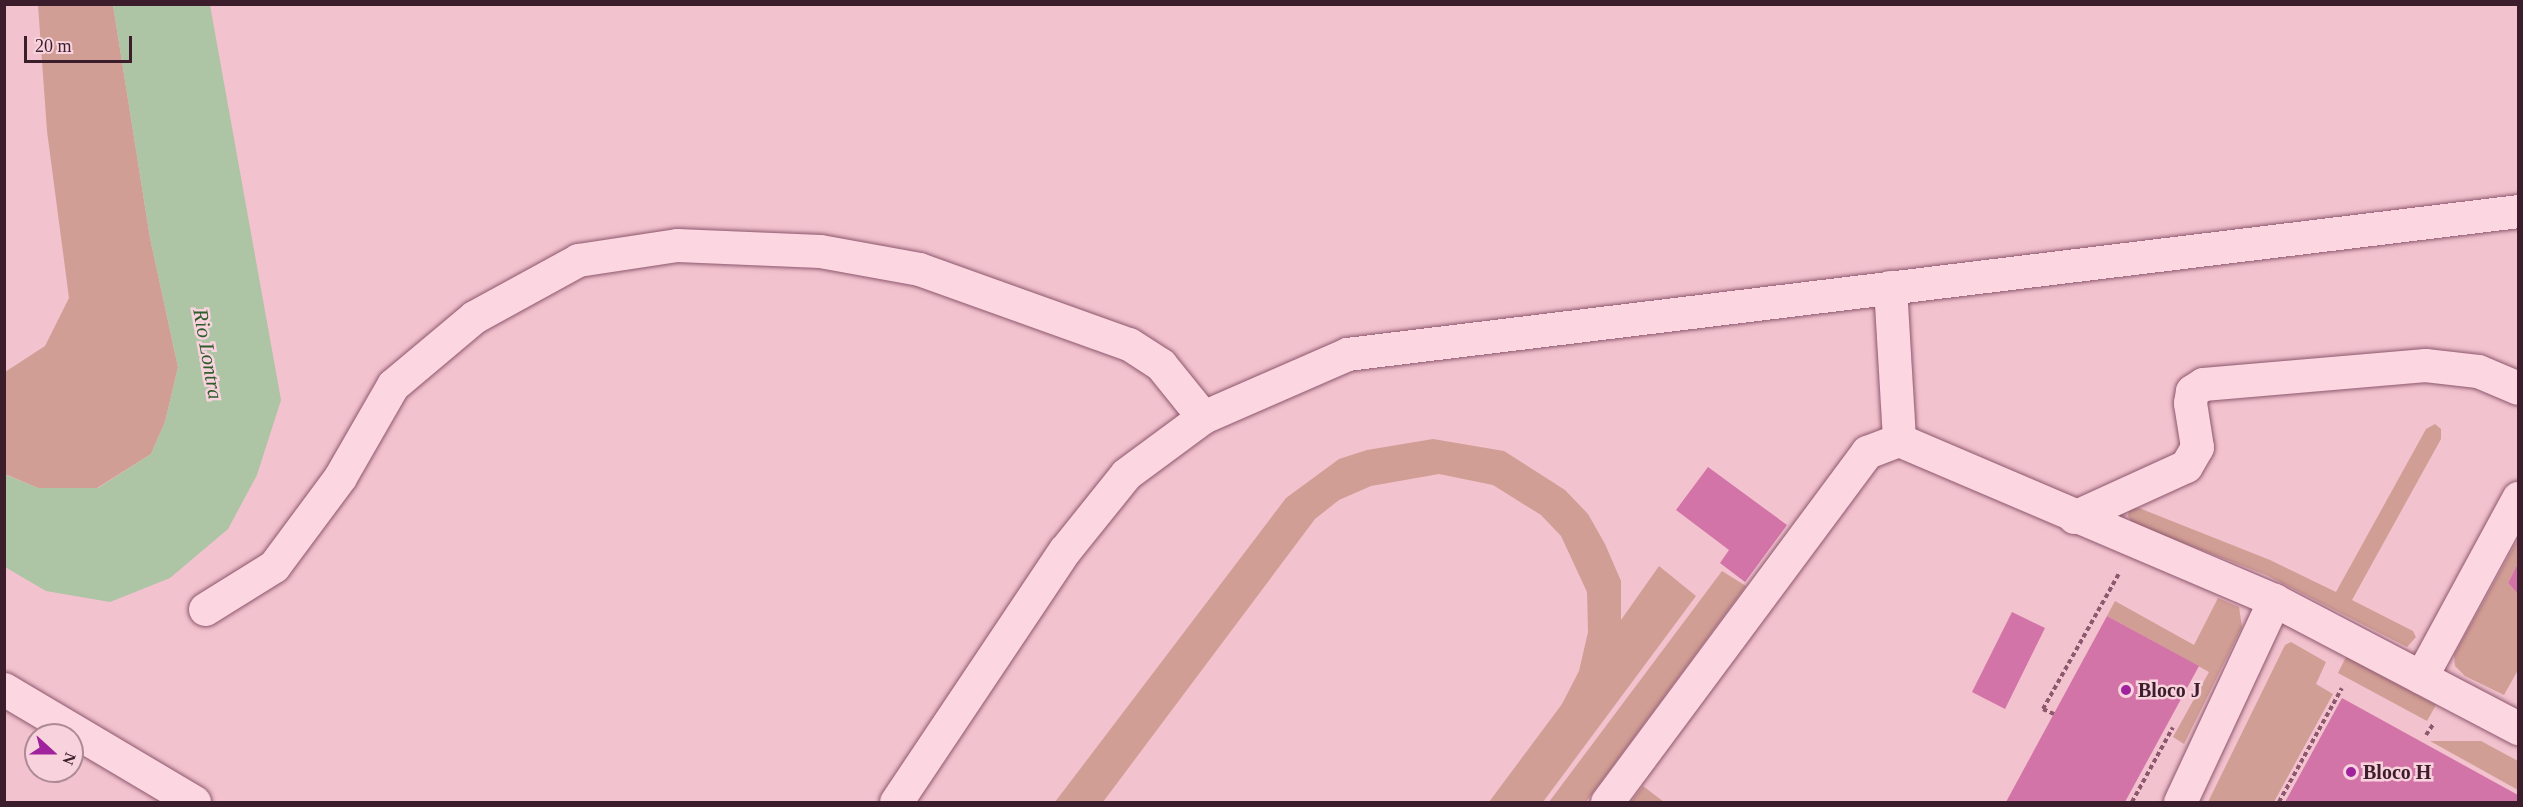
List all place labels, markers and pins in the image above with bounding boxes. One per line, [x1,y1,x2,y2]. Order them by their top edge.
place label: Bloco J [2138,678,2201,702]
marker: Bloco J [2119,683,2133,697]
place label: Bloco H [2363,760,2431,784]
marker: Bloco H [2344,765,2358,779]

